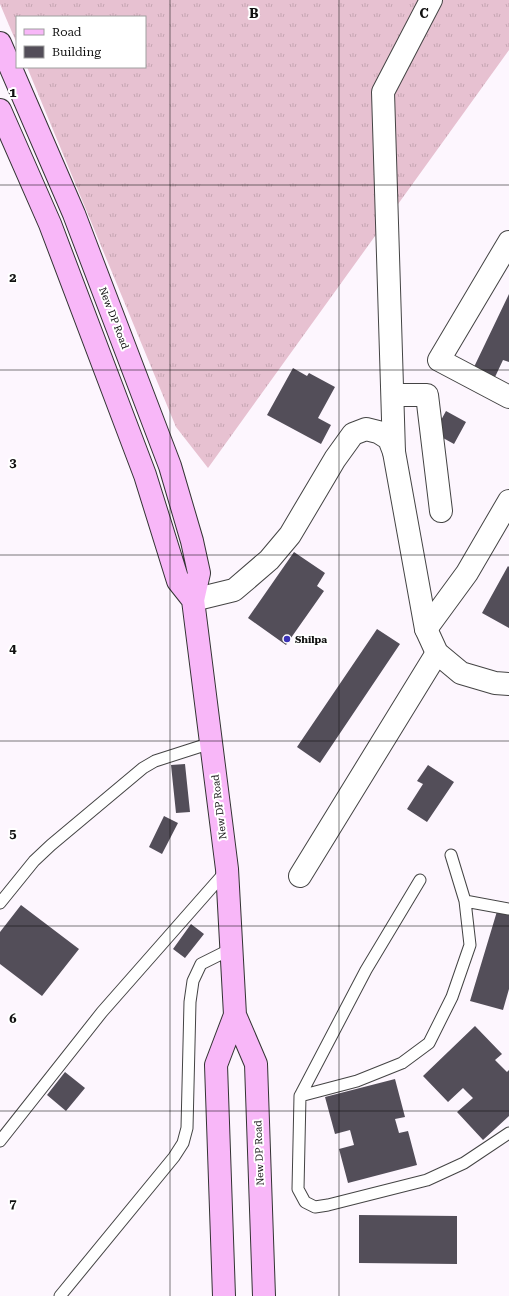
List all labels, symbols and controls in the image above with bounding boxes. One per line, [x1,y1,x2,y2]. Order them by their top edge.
text: B [249,6,259,21]
text: C [419,6,429,21]
legend [16,16,146,68]
text: Road [52,25,82,39]
text: Building [52,45,101,59]
text: 1 [9,85,17,100]
text: 2 [9,270,17,285]
street label: New DP Road [97,286,131,351]
text: 3 [9,455,17,470]
marker: Shilpa [282,634,292,644]
place label: Shilpa [295,634,327,645]
text: 4 [9,641,17,656]
street label: New DP Road [209,773,228,840]
text: 5 [9,826,17,841]
text: 6 [9,1011,17,1026]
street label: New DP Road [252,1120,266,1186]
text: 7 [9,1196,17,1211]

